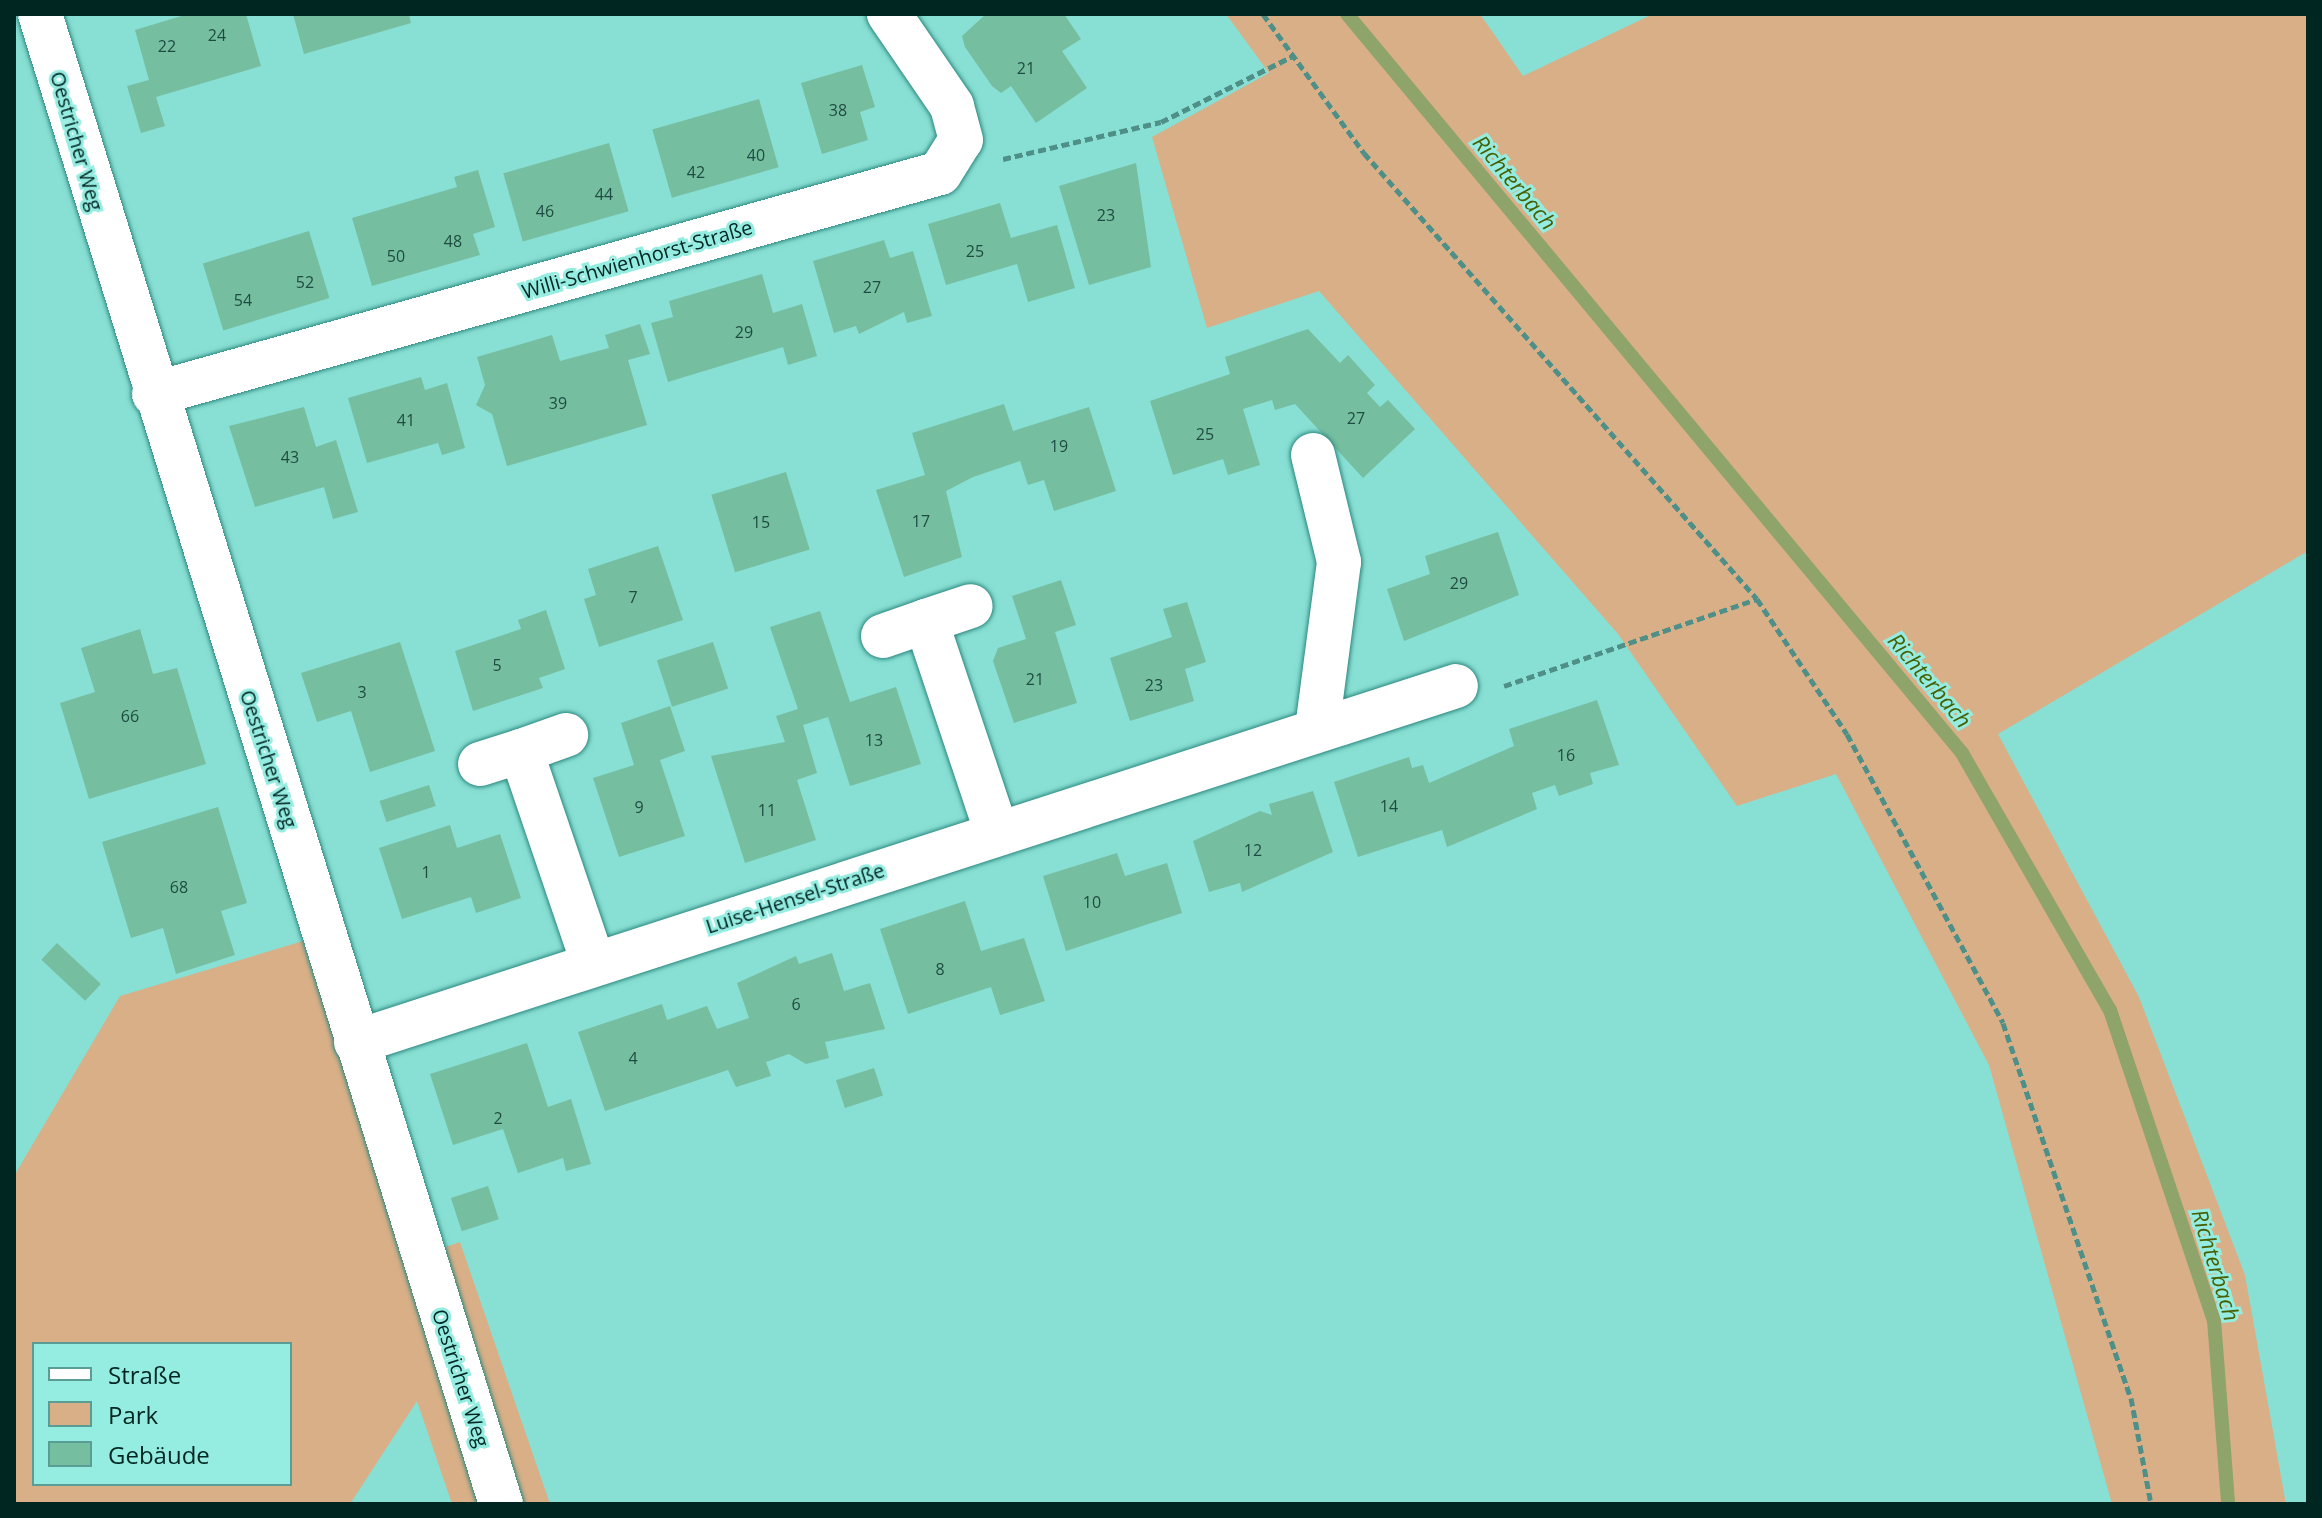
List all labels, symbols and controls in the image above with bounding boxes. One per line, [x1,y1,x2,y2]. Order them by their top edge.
house number: 24 [208,25,226,45]
house number: 22 [158,36,176,56]
house number: 21 [1017,58,1035,78]
street label: Oestricher Weg [46,69,108,213]
house number: 38 [829,100,847,120]
water label: Richterbach [1468,129,1562,235]
house number: 40 [747,145,765,165]
house number: 42 [687,162,705,182]
house number: 44 [595,184,613,204]
house number: 46 [536,201,554,221]
house number: 23 [1097,205,1115,225]
street label: Willi-Schwienhorst-Straße [519,215,755,303]
house number: 48 [444,231,462,251]
house number: 25 [966,241,984,261]
house number: 50 [387,246,405,266]
house number: 52 [296,272,314,292]
house number: 27 [863,277,881,297]
house number: 54 [234,290,252,310]
house number: 29 [735,322,753,342]
house number: 39 [549,393,567,413]
house number: 27 [1347,408,1365,428]
house number: 41 [397,410,415,430]
house number: 25 [1196,424,1214,444]
house number: 19 [1050,436,1068,456]
house number: 43 [281,447,299,467]
house number: 17 [912,511,930,531]
house number: 15 [752,512,770,532]
house number: 29 [1450,573,1468,593]
house number: 7 [628,587,638,607]
water label: Richterbach [1883,627,1977,733]
house number: 5 [492,655,502,675]
house number: 21 [1026,669,1044,689]
house number: 23 [1145,675,1163,695]
house number: 3 [357,682,367,702]
street label: Oestricher Weg [235,687,303,831]
house number: 66 [121,706,139,726]
house number: 13 [865,730,883,750]
house number: 16 [1557,745,1575,765]
house number: 14 [1380,796,1398,816]
house number: 9 [634,797,644,817]
house number: 11 [758,800,776,820]
house number: 12 [1244,840,1262,860]
street label: Luise-Hensel-Straße [703,858,887,938]
house number: 1 [421,862,431,882]
house number: 68 [170,877,188,897]
house number: 10 [1083,892,1101,912]
house number: 8 [935,959,945,979]
house number: 6 [791,994,801,1014]
house number: 4 [628,1048,638,1068]
house number: 2 [493,1108,503,1128]
water label: Richterbach [2186,1206,2246,1324]
street label: Oestricher Weg [427,1306,495,1450]
legend [32,1342,292,1486]
text: Straße [108,1358,181,1391]
text: Park [108,1398,158,1431]
text: Gebäude [108,1438,210,1471]

